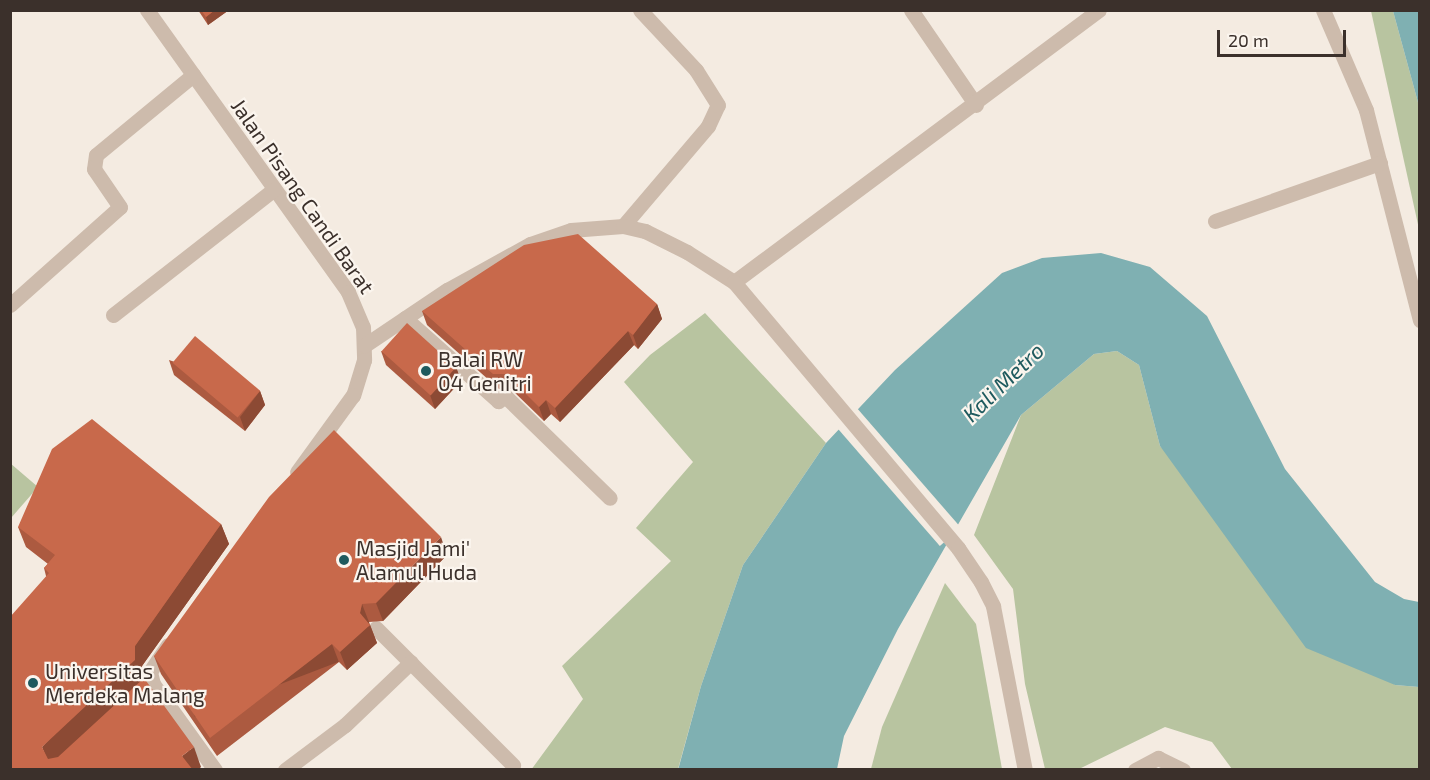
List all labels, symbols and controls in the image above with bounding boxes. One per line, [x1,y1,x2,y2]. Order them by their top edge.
scale bar [1220,18,1349,56]
text: 20 m [1228,29,1269,51]
street label: Jalan Pisang Candi Barat [226,94,380,298]
water label: Kali Metro [957,337,1049,427]
place label: Balai RW 04 Genitri [438,346,532,396]
marker: Balai RW 04 Genitri [419,364,433,378]
place label: Masjid Jami' Alamul Huda [356,535,478,585]
marker: Masjid Jami' Alamul Huda [337,553,351,567]
place label: Universitas Merdeka Malang [45,658,205,708]
marker: Universitas Merdeka Malang [26,676,40,690]

